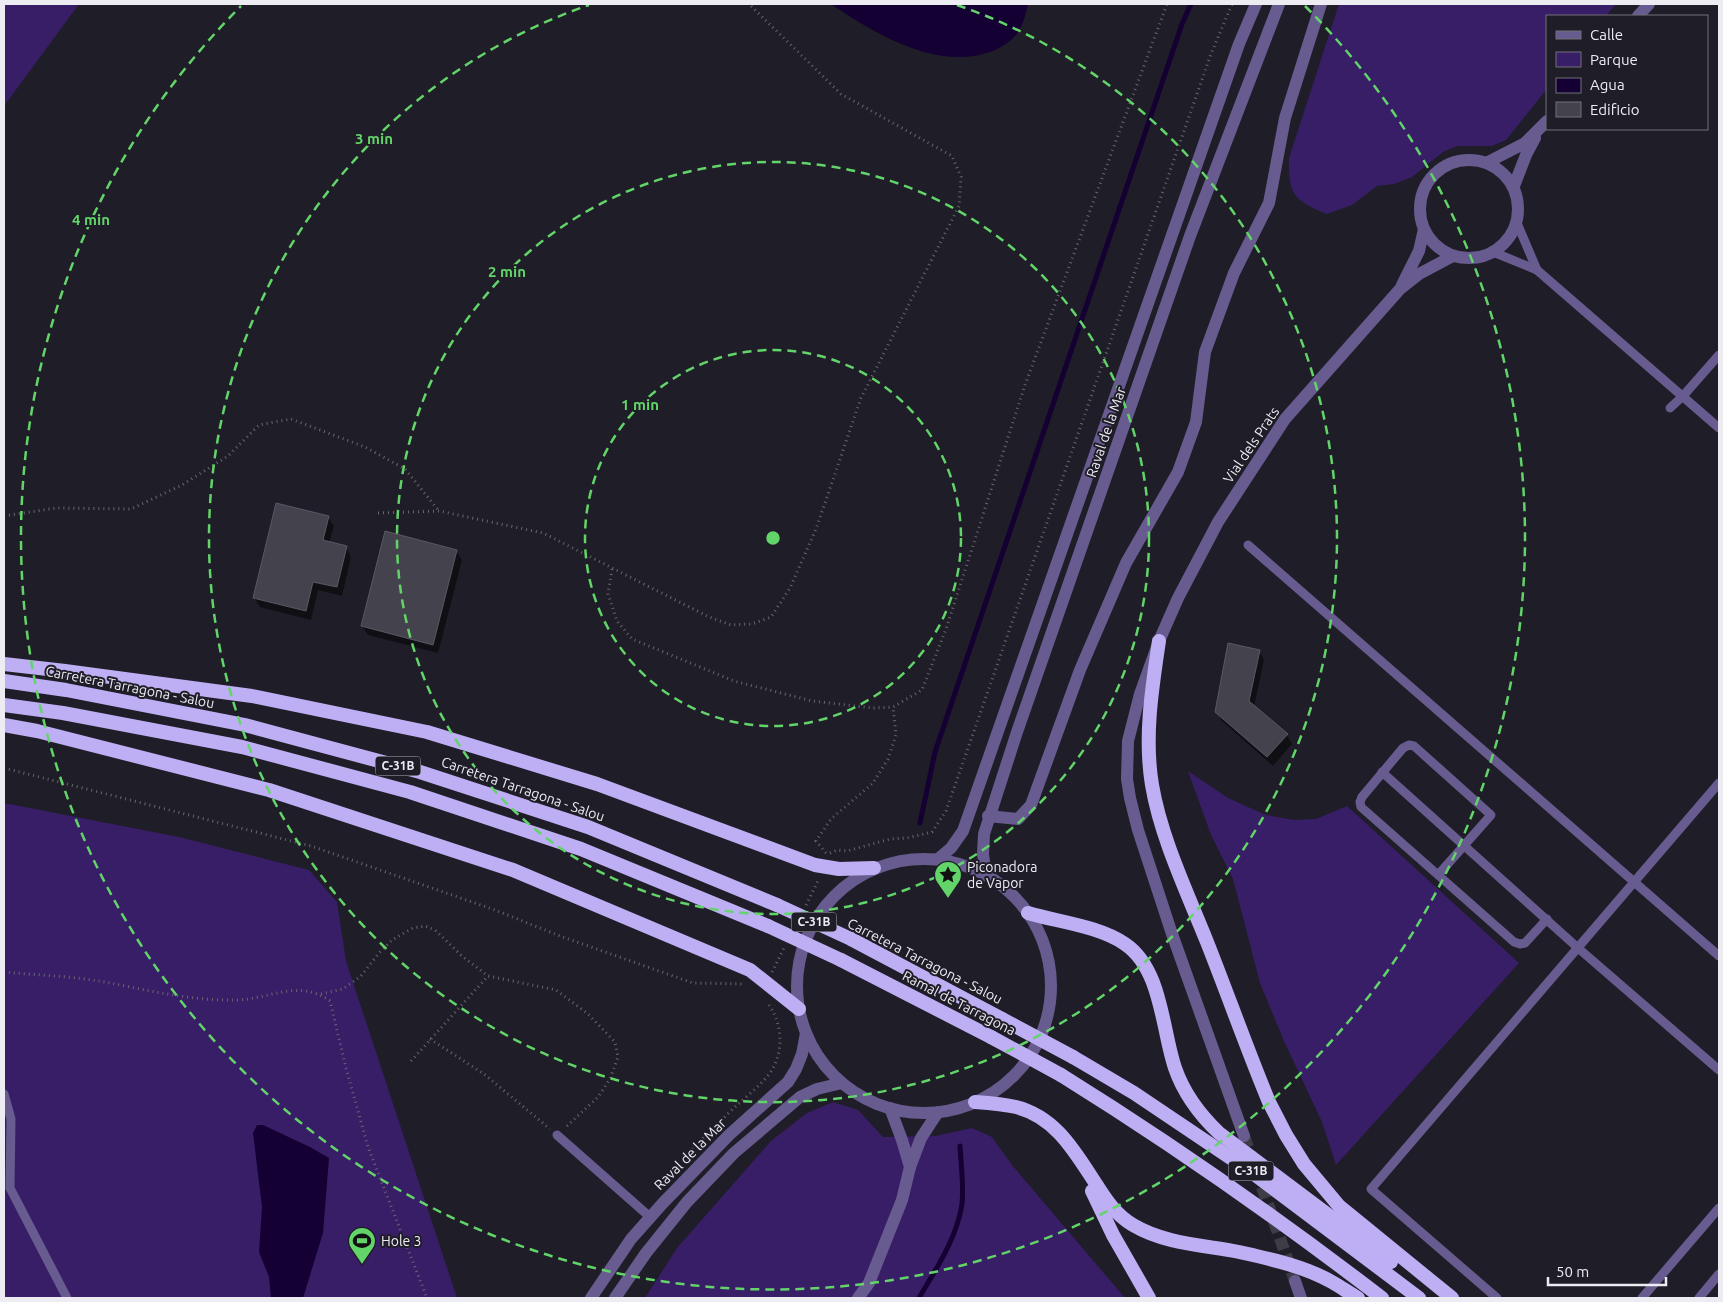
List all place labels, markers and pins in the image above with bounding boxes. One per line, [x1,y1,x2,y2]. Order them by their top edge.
centre of rings [764,529,782,547]
place label: Piconadora de Vapor [967,859,1038,891]
place icon: Piconadora de Vapor [933,860,963,899]
sports icon: Hole 3 [347,1226,377,1265]
place label: Hole 3 [381,1233,421,1249]

